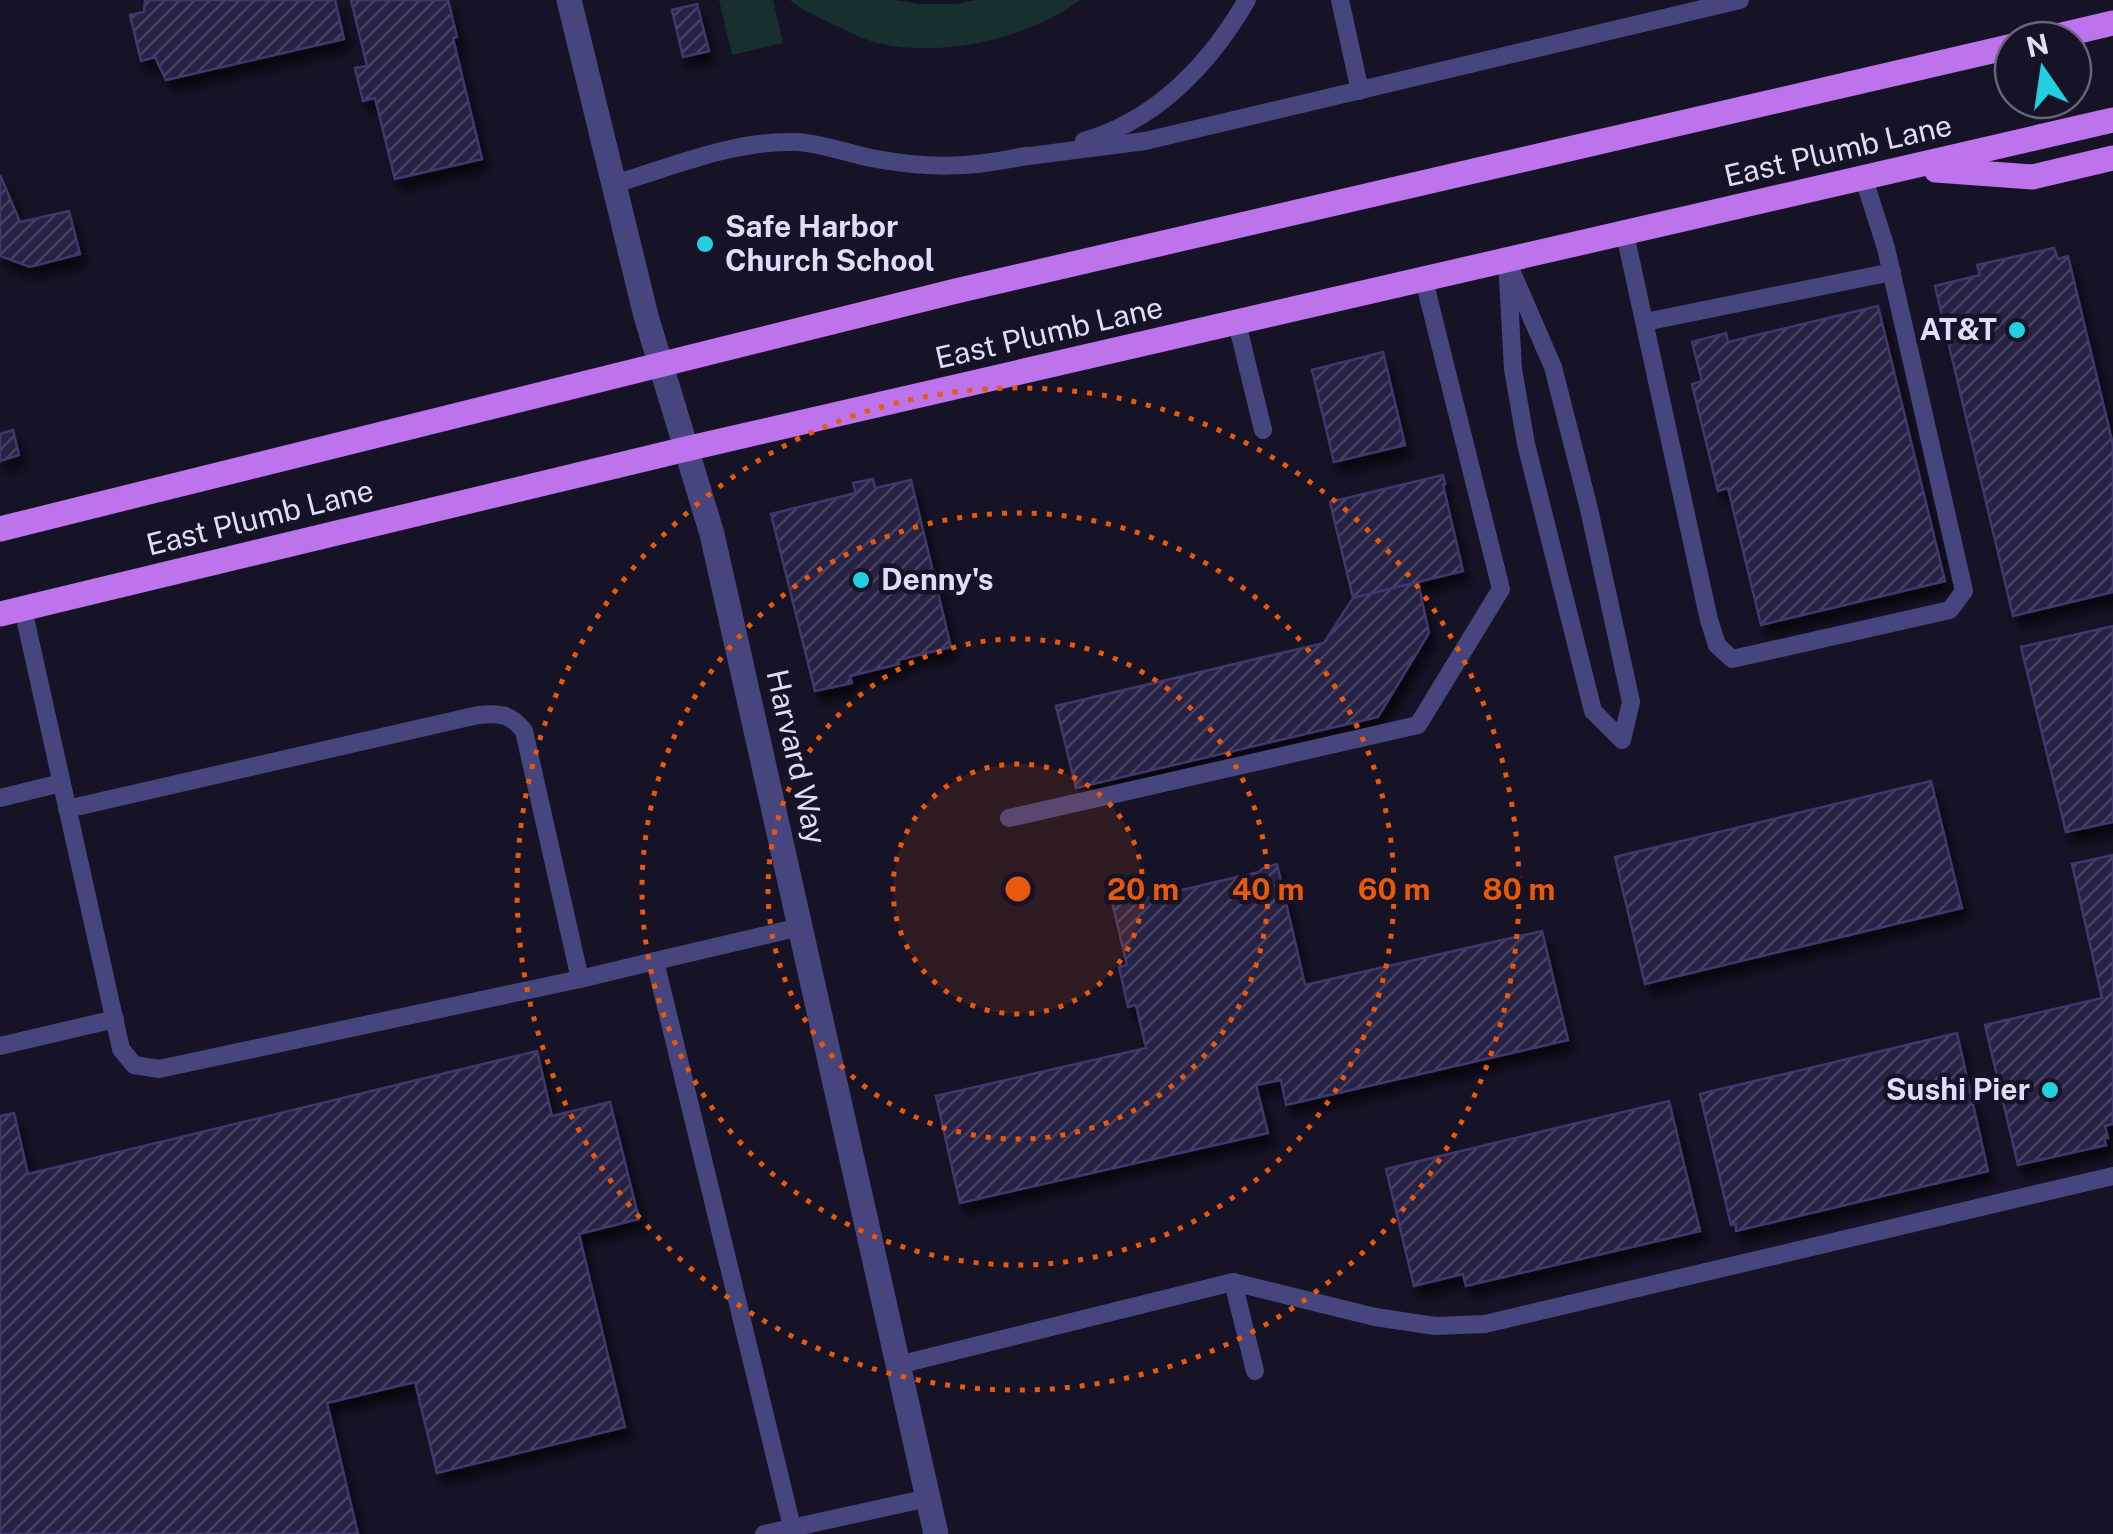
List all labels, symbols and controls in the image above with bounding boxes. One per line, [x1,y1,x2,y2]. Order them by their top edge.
north arrow [1993,20,2093,120]
text: N [2023,27,2052,64]
street label: East Plumb Lane [1720,106,1955,194]
place label: Safe Harbor Church School [725,208,935,278]
marker: Safe Harbor Church School [694,233,716,255]
street label: East Plumb Lane [931,288,1166,376]
place label: AT&T [1920,311,1997,347]
marker: AT&T [2006,319,2028,341]
street label: East Plumb Lane [143,471,377,563]
place label: Denny's [881,561,994,597]
marker: Denny's [850,569,872,591]
street label: Harvard Way [759,666,835,848]
centre of rings [1000,871,1036,907]
text: 20 m [1107,871,1179,907]
text: 40 m [1232,871,1304,907]
text: 60 m [1358,871,1430,907]
text: 80 m [1482,871,1556,907]
place label: Sushi Pier [1886,1071,2030,1107]
marker: Sushi Pier [2039,1079,2061,1101]

